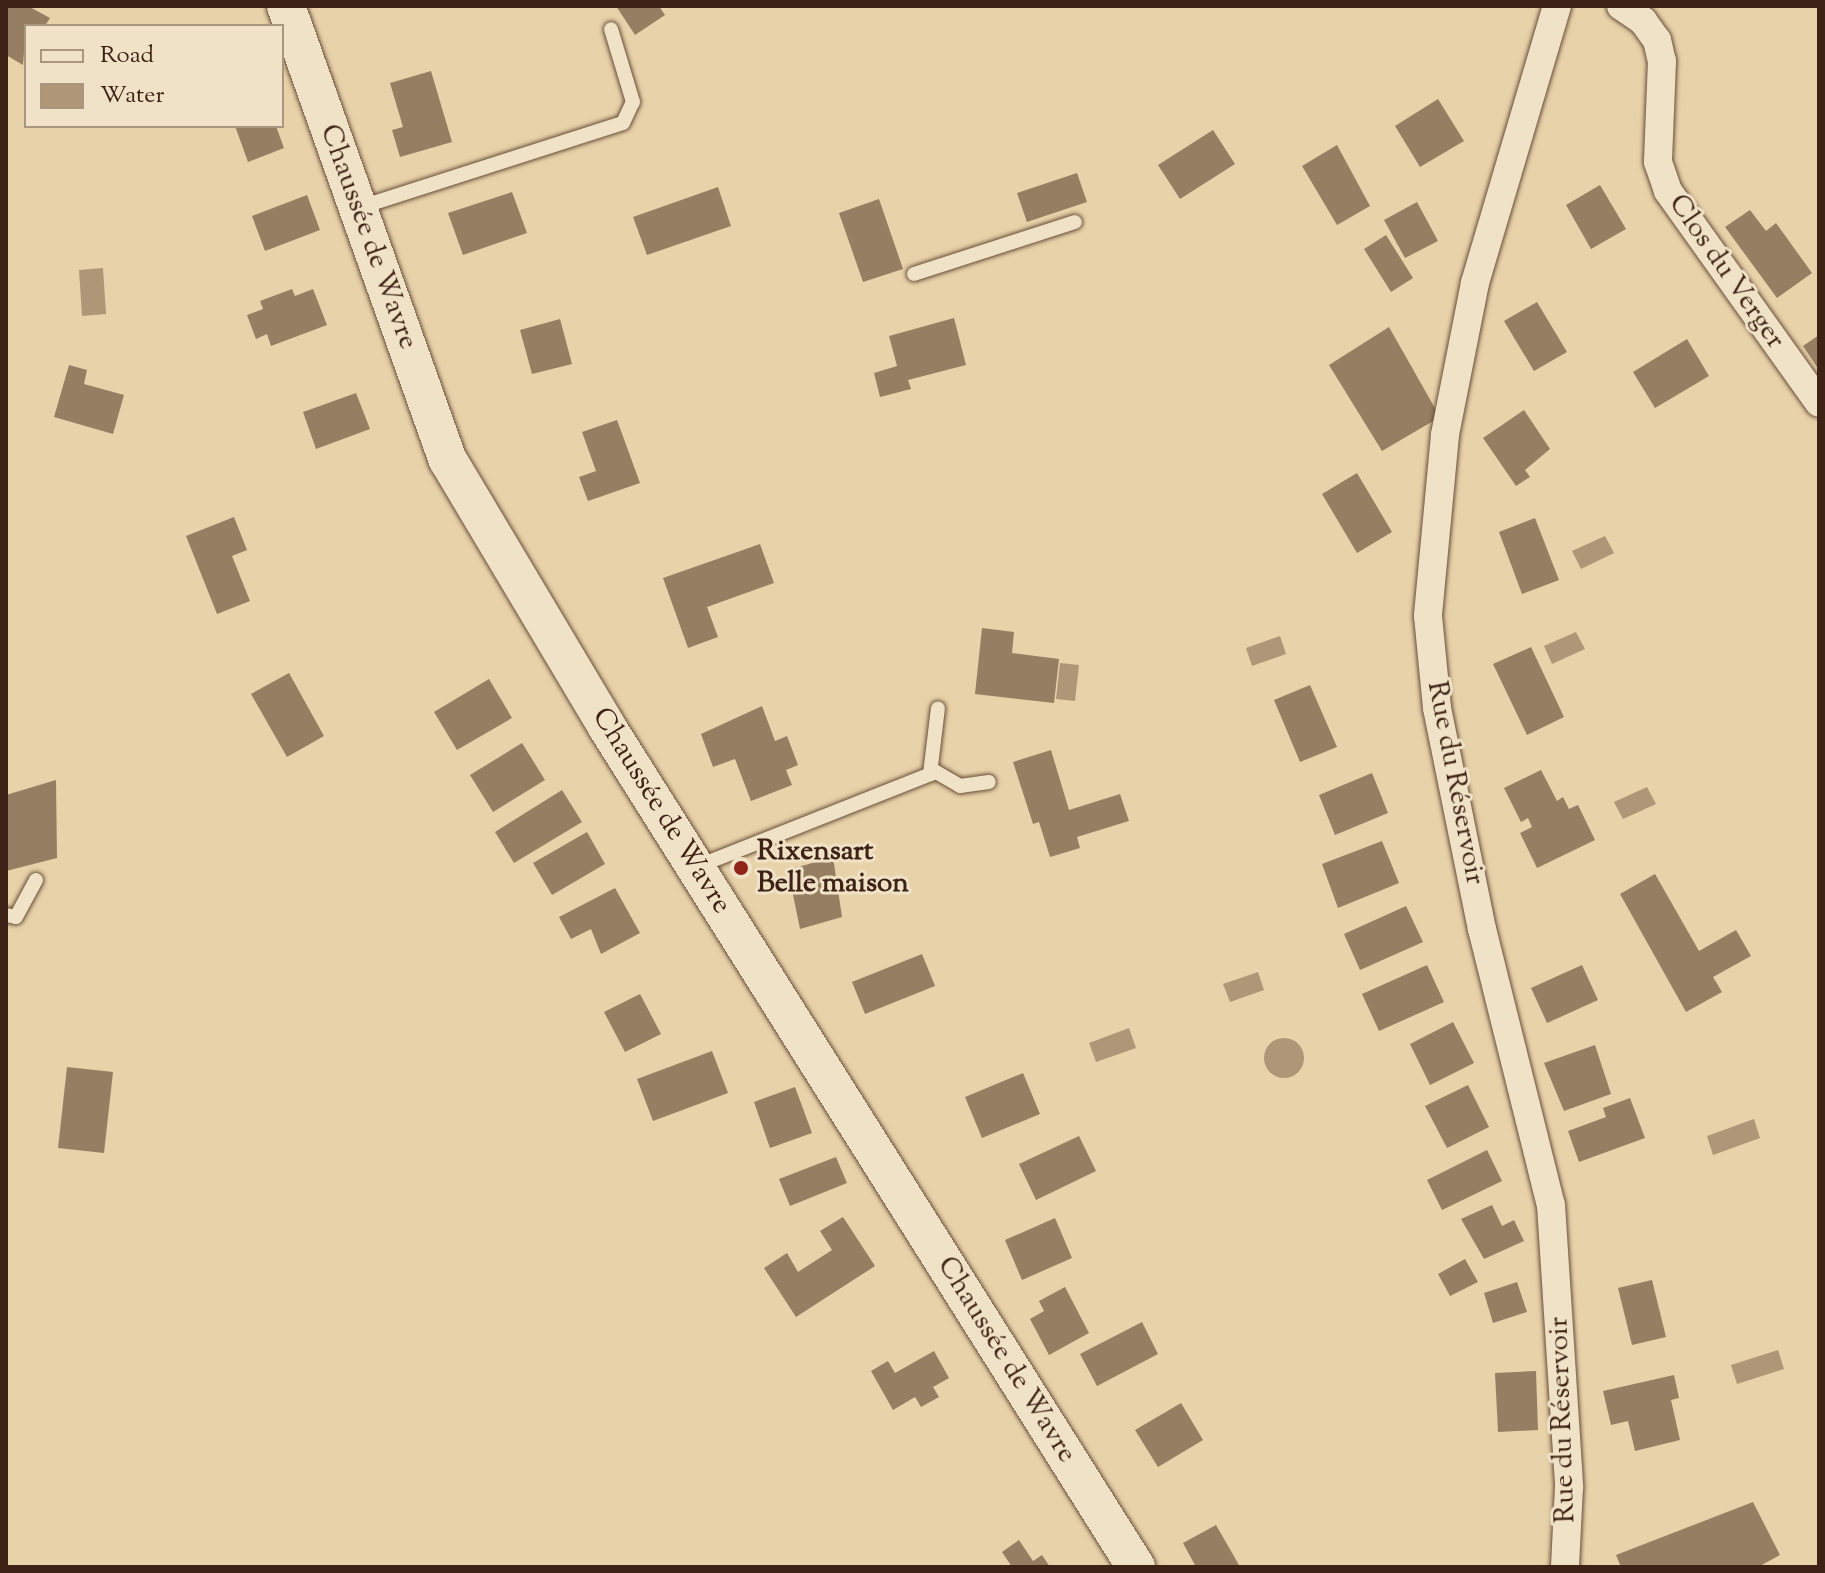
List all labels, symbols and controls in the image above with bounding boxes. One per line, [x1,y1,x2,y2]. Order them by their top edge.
legend [24,24,284,128]
text: Road [100,39,154,73]
text: Water [100,79,164,113]
street label: Chaussée de Wavre [312,120,424,354]
street label: Clos du Verger [1660,188,1792,356]
street label: Rue du Réservoir [1419,678,1491,888]
street label: Chaussée de Wavre [584,702,738,920]
place label: Rixensart Belle maison [757,835,909,901]
marker: Rixensart Belle maison [732,859,750,877]
street label: Chaussée de Wavre [929,1251,1083,1469]
street label: Rue du Réservoir [1543,1316,1583,1524]

